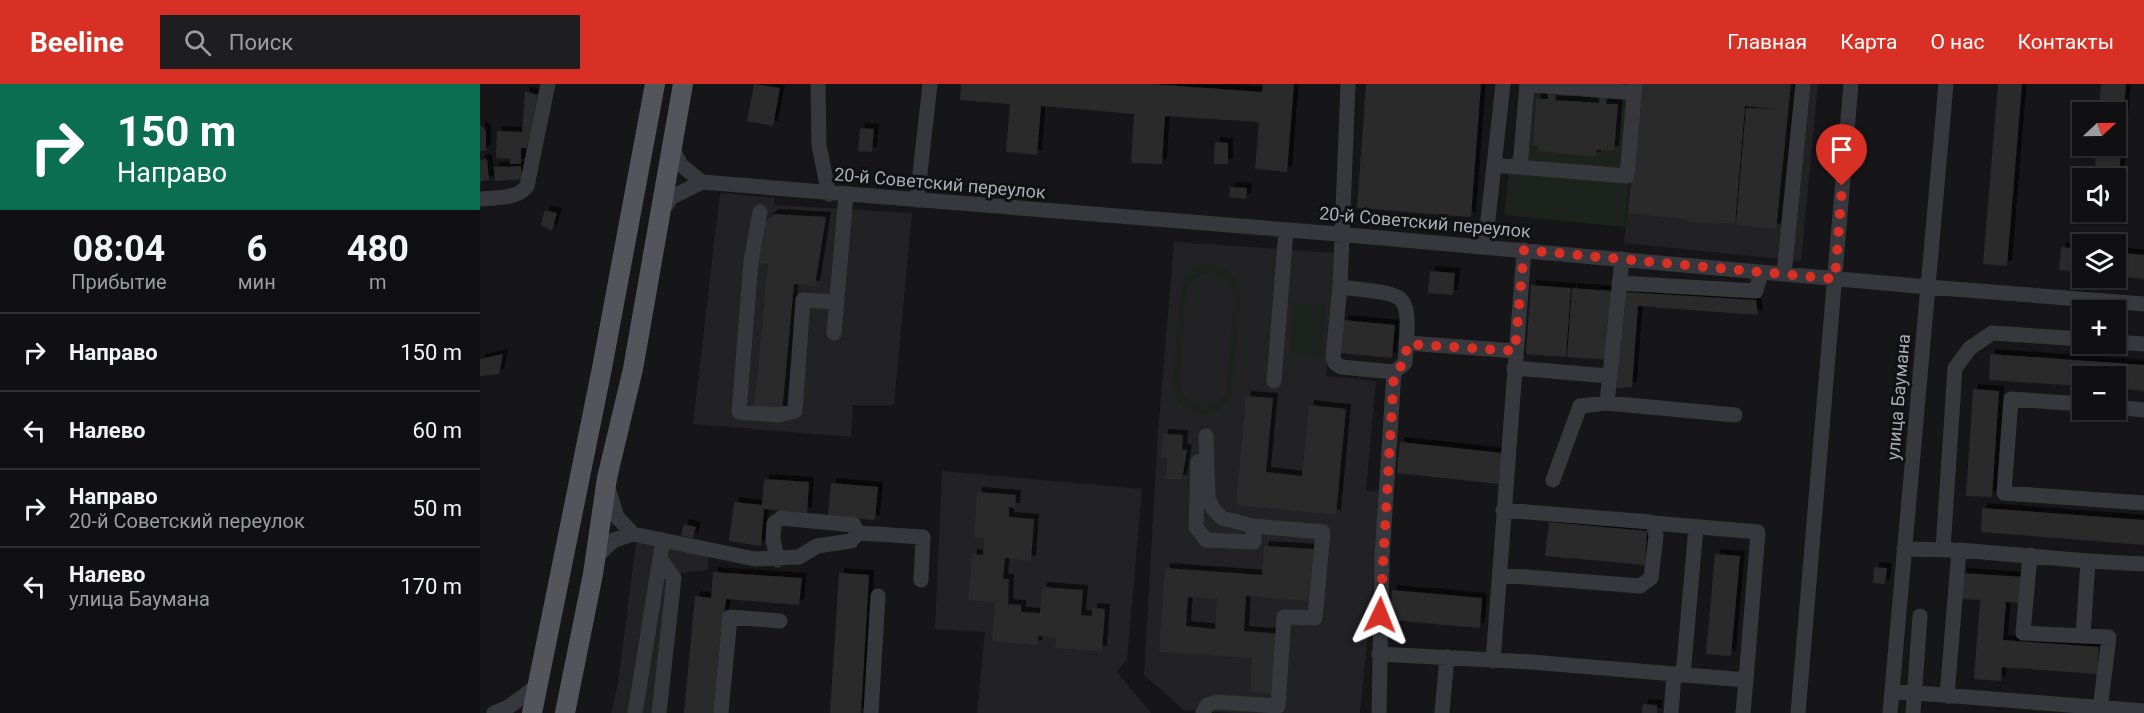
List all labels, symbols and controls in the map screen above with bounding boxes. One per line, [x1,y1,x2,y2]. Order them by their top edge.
search box [160,15,580,69]
text: Beeline [30,26,124,59]
icon: search [181,26,214,59]
text: Поиск [229,30,293,55]
text: Главная [1727,30,1807,54]
text: Карта [1840,30,1897,54]
text: О нас [1930,30,1985,54]
text: Контакты [2018,30,2114,54]
north arrow [2072,102,2126,156]
map controls [2072,102,2126,420]
text: 150 m [117,107,236,156]
icon: right [18,108,96,186]
pin [1816,124,1867,186]
icon: arrive [1825,133,1858,166]
text: Направо [117,157,227,189]
street label: 20-й Советский переулок [833,163,1047,203]
button: sound [2072,168,2126,222]
street label: 20-й Советский переулок [1318,202,1532,242]
text: 08:04 [72,228,165,270]
text: 6 [246,228,267,270]
text: 480 [347,228,409,270]
button: layers [2072,234,2126,288]
text: Прибытие [71,270,167,294]
text: мин [238,270,276,294]
text: m [369,270,387,294]
button: + [2072,300,2126,354]
street label: улица Баумана [1882,333,1914,461]
icon: right [18,336,51,369]
text: Направо [69,340,158,365]
text: 150 m [400,340,462,365]
button: − [2072,366,2126,420]
icon: left [18,414,51,447]
text: Налево [69,418,146,443]
text: 60 m [413,418,462,443]
text: Направо [69,484,158,509]
icon: right [18,492,51,525]
text: 50 m [413,496,462,521]
text: 20-й Советский переулок [69,509,305,533]
text: Налево [69,562,146,587]
icon: left [18,570,51,603]
text: 170 m [400,574,462,599]
position arrow [1348,583,1412,647]
text: улица Баумана [69,587,210,611]

